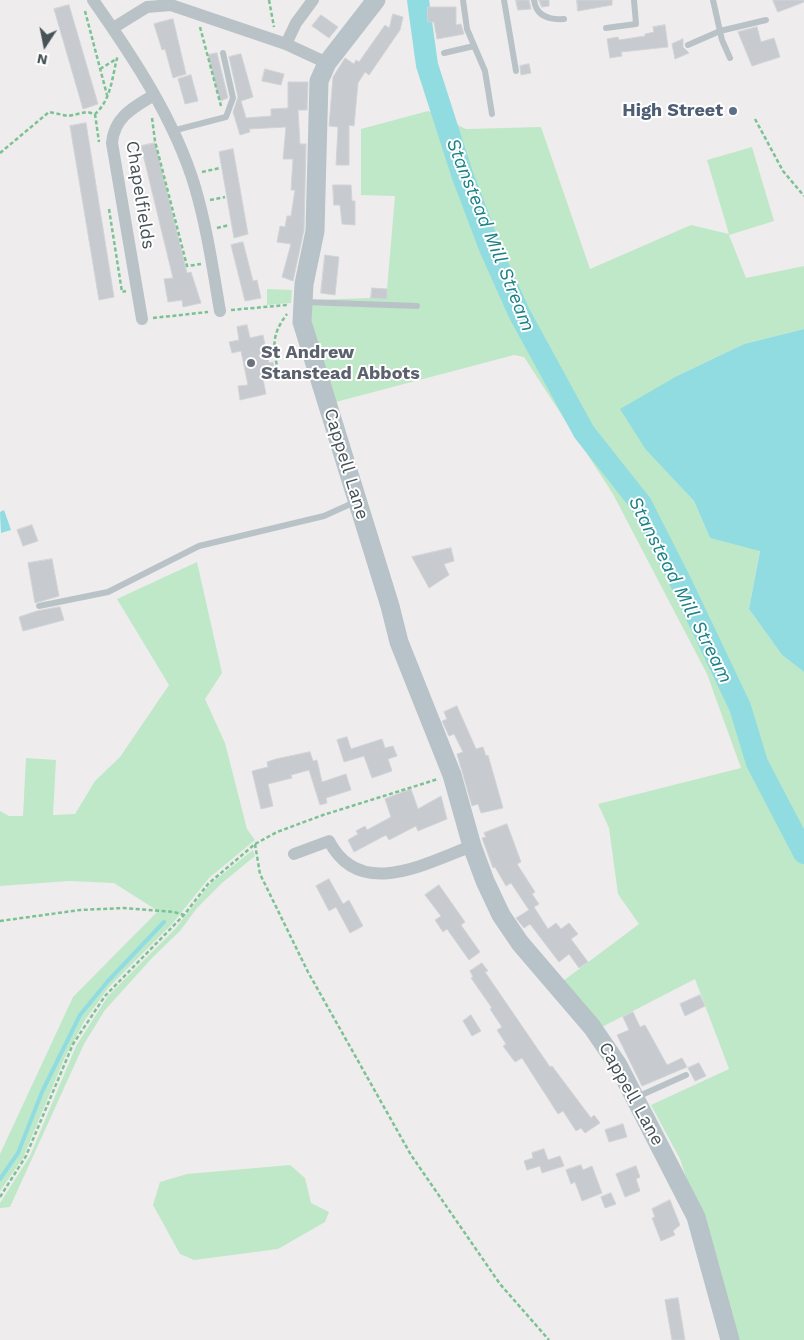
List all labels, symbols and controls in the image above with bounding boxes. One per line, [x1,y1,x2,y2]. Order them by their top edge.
north arrow [20,20,70,70]
text: N [36,51,49,69]
place label: High Street [622,100,723,122]
marker: High Street [727,105,739,117]
water label: Stanstead Mill Stream [441,135,539,335]
street label: Chapelfields [121,139,159,251]
place label: St Andrew Stanstead Abbots [261,342,420,384]
marker: St Andrew Stanstead Abbots [245,357,257,369]
street label: Cappell Lane [319,406,373,522]
water label: Stanstead Mill Stream [623,493,737,687]
street label: Cappell Lane [594,1038,668,1150]

